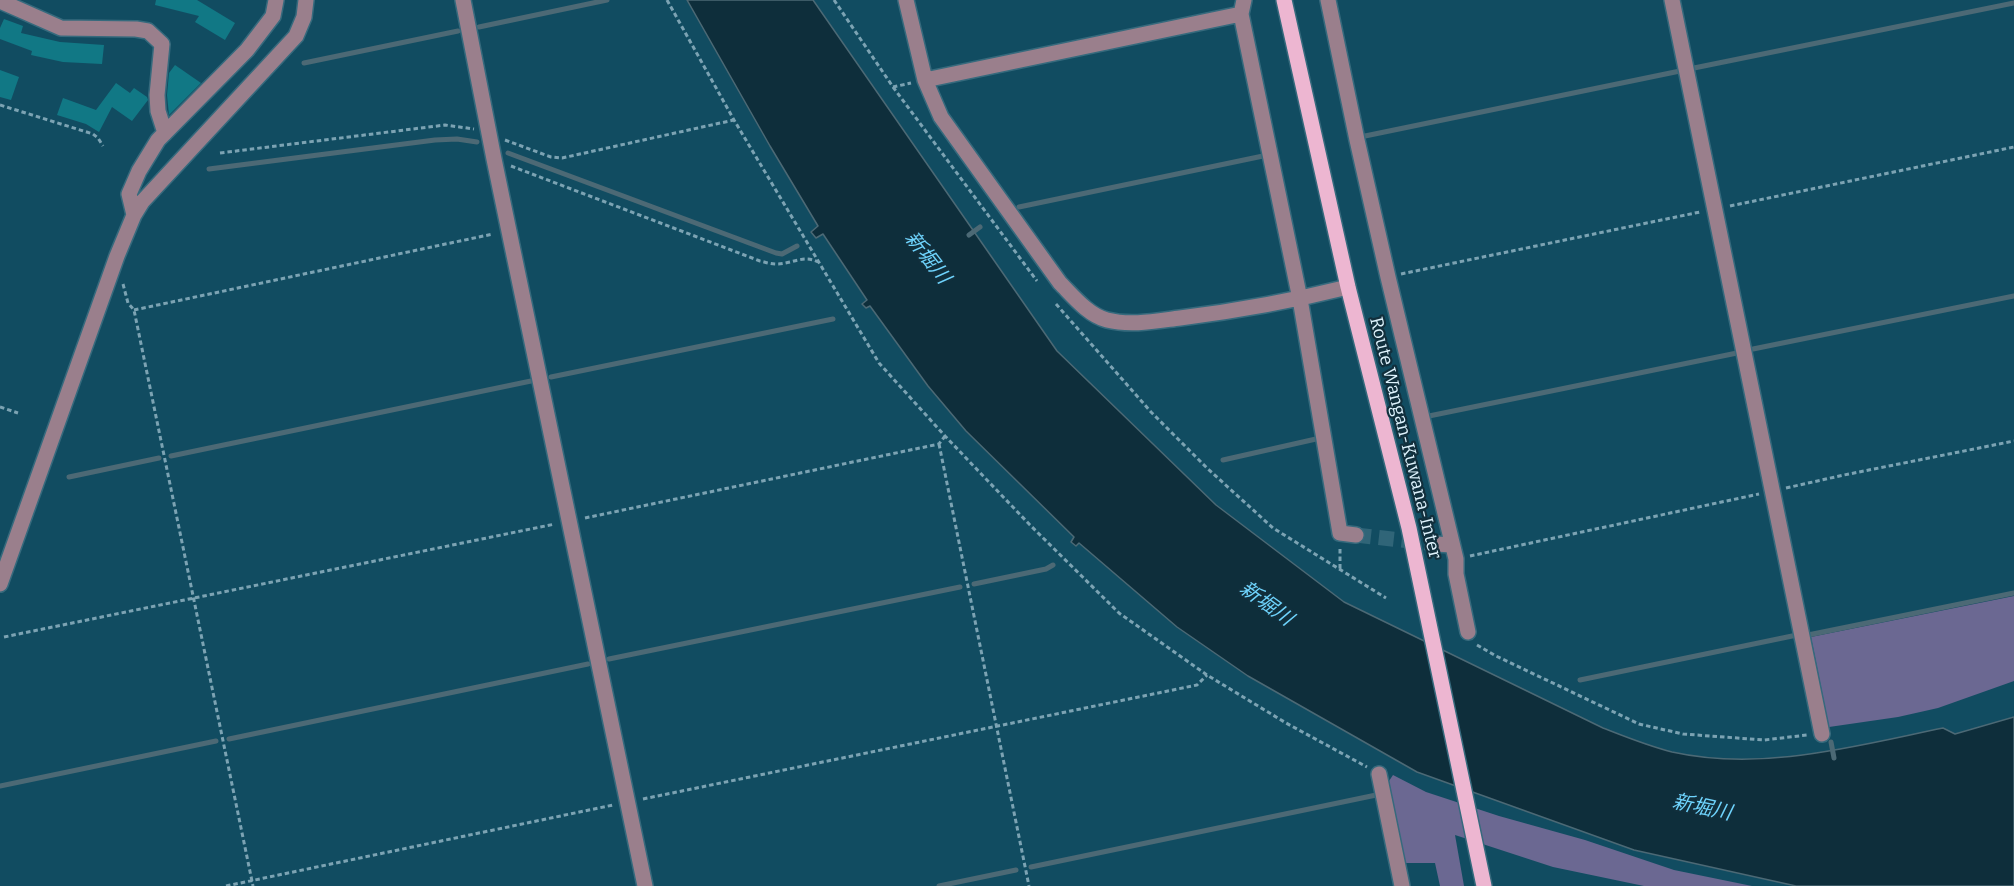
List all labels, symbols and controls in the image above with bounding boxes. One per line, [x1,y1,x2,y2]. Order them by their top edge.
water label: 新堀川 [899,227,955,289]
street label: Route Wangan-Kuwana-Inter [1364,315,1446,561]
water label: 新堀川 [1235,577,1297,631]
water label: 新堀川 [1670,790,1734,826]

